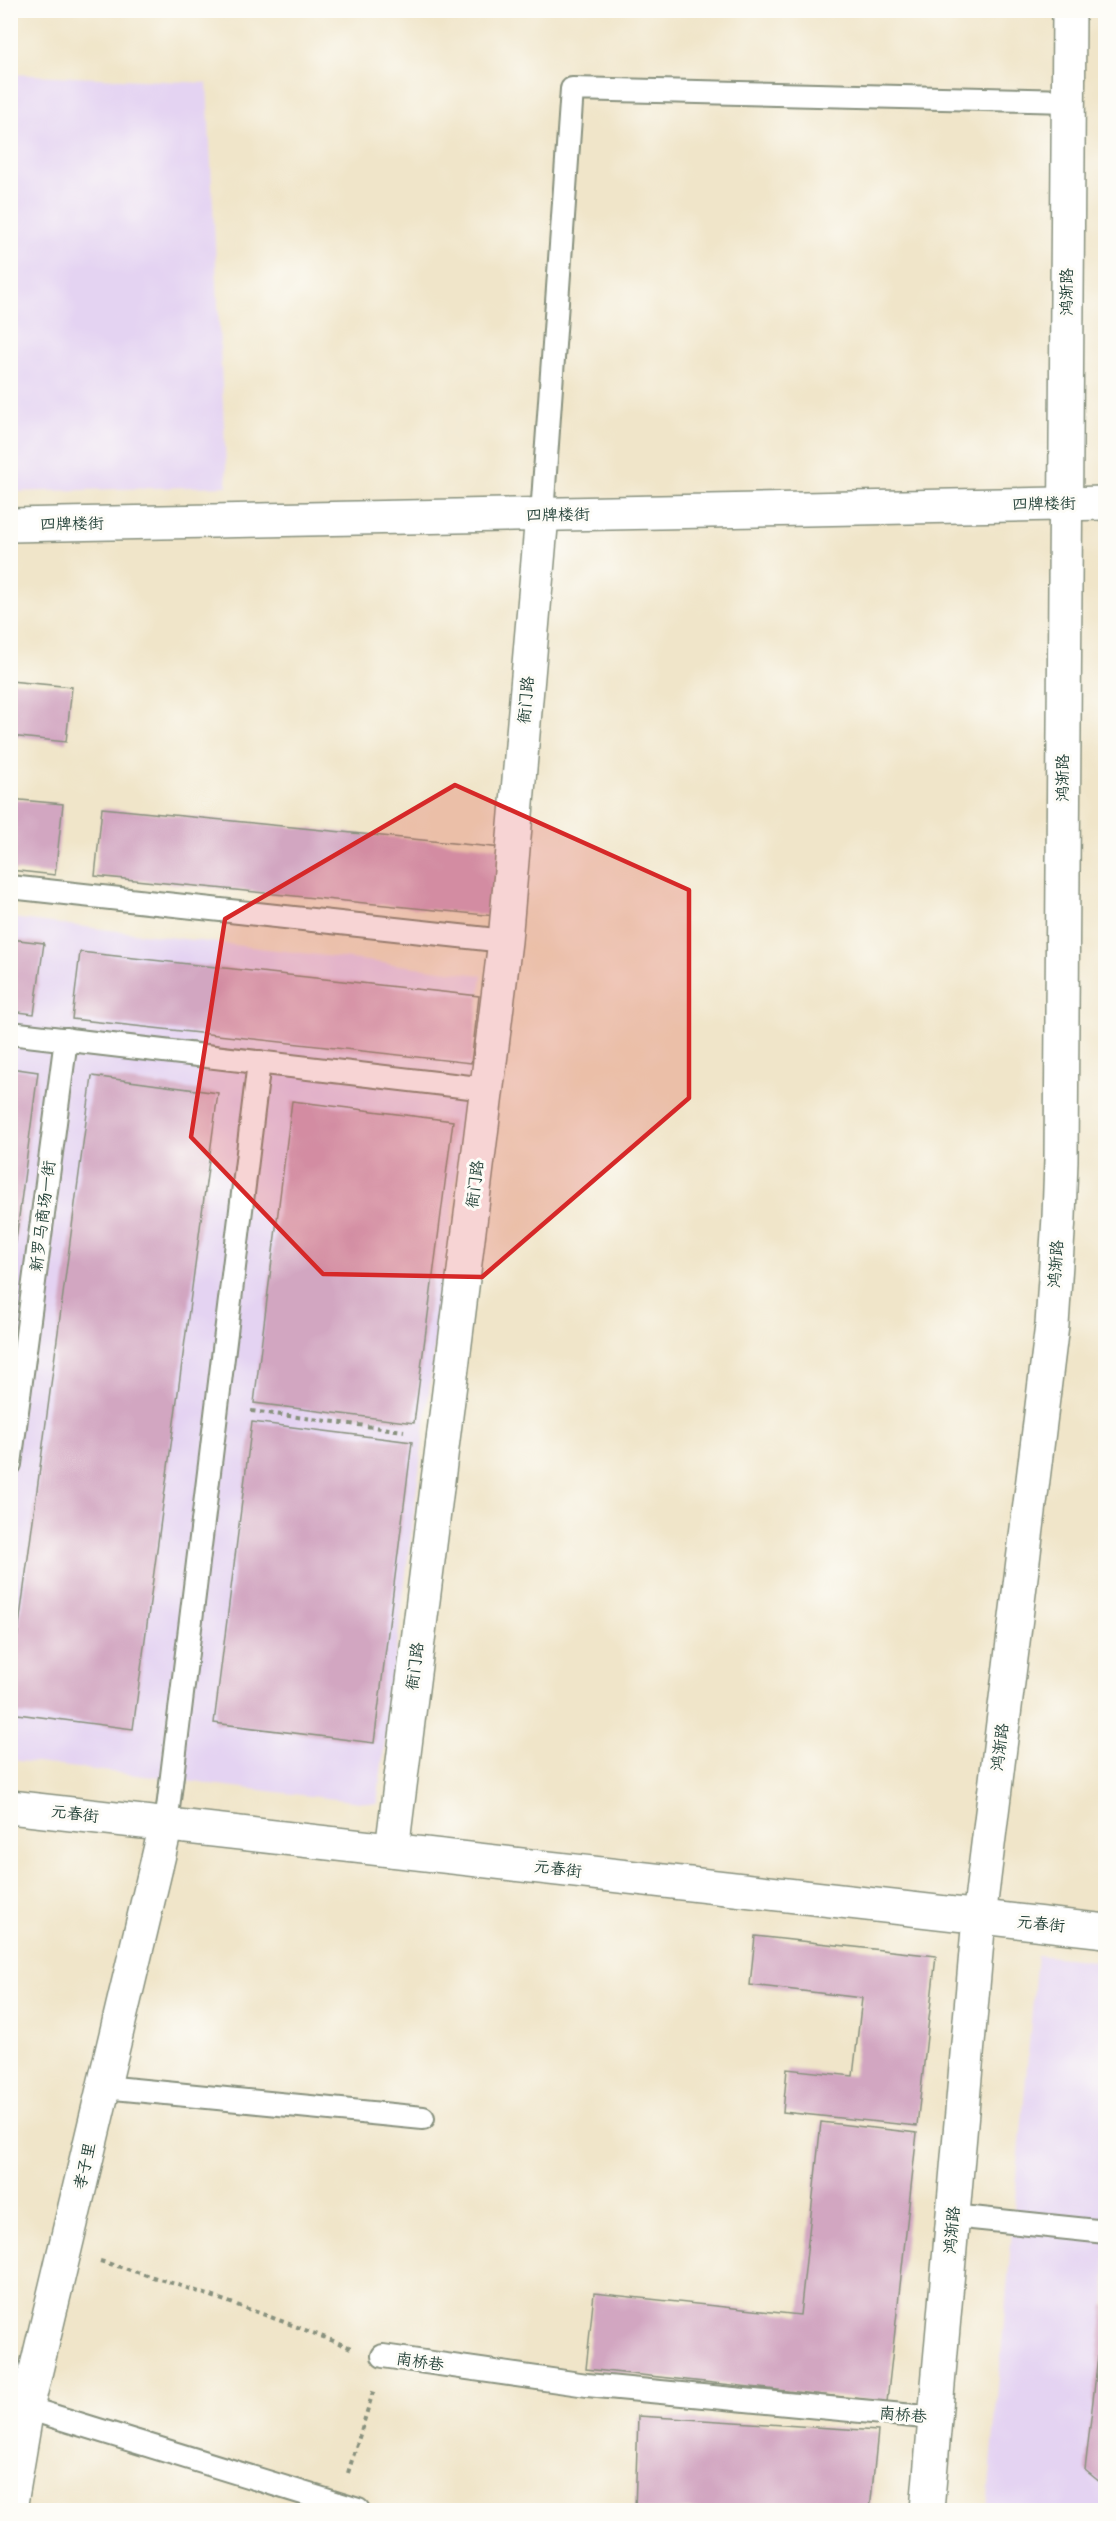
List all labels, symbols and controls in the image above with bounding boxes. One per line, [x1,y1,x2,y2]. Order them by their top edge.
street label: 鸿渐路 [1057,268,1077,316]
street label: 四牌楼街 [1012,493,1076,515]
street label: 四牌楼街 [526,504,590,526]
street label: 四牌楼街 [40,513,104,535]
street label: 衙门路 [514,675,538,725]
street label: 鸿渐路 [1053,754,1073,802]
street label: 新罗马商场一街 [26,1159,60,1273]
street label: 衙门路 [462,1159,488,1209]
street label: 鸿渐路 [1044,1239,1068,1289]
street label: 衙门路 [402,1641,428,1691]
street label: 鸿渐路 [987,1722,1013,1772]
street label: 元春街 [50,1801,100,1827]
street label: 元春街 [533,1856,583,1882]
street label: 元春街 [1016,1912,1066,1936]
street label: 孝子里 [70,2140,100,2192]
street label: 鸿渐路 [940,2205,964,2255]
street label: 南桥巷 [395,2349,445,2375]
street label: 南桥巷 [878,2403,928,2427]

